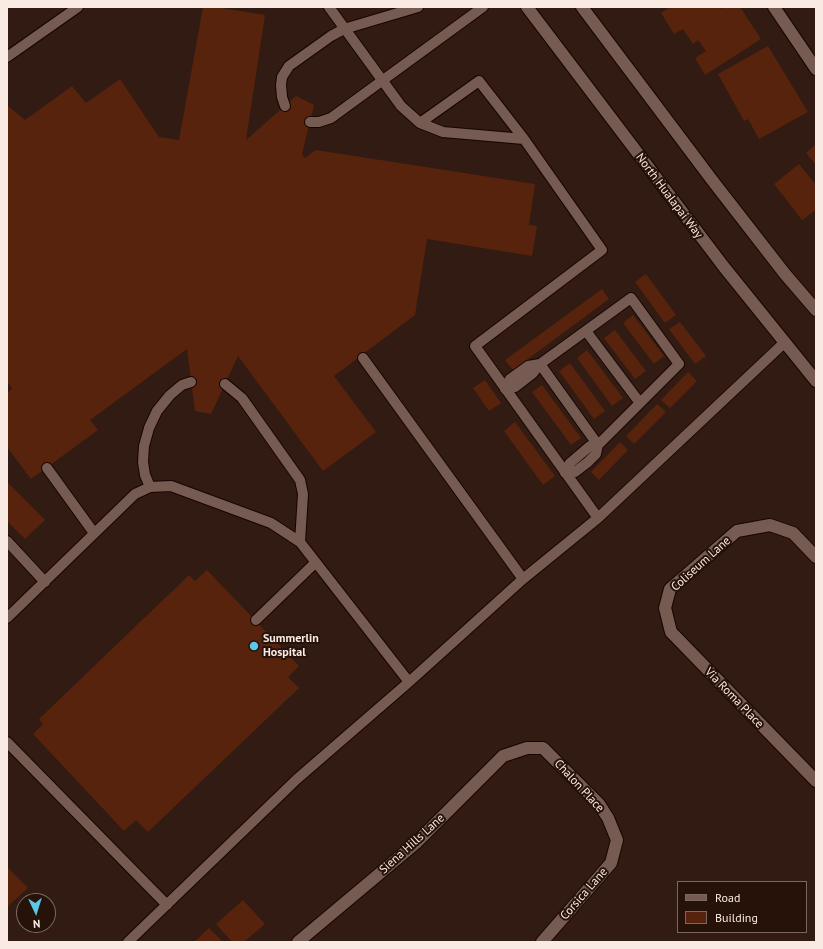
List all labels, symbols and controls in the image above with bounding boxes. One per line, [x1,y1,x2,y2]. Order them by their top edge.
street label: North Hualapai Way [632,151,706,241]
street label: Coliseum Lane [668,534,734,594]
place label: Summerlin Hospital [263,632,319,660]
marker: Summerlin Hospital [248,640,260,652]
street label: Via Roma Place [702,665,766,731]
street label: Chalon Place [551,757,607,815]
street label: Siena Hills Lane [377,811,447,877]
street label: Corsica Lane [557,865,611,923]
legend [677,881,807,933]
text: Road [715,890,740,905]
north arrow [16,893,56,933]
text: Building [715,910,758,925]
text: N [33,917,41,931]

